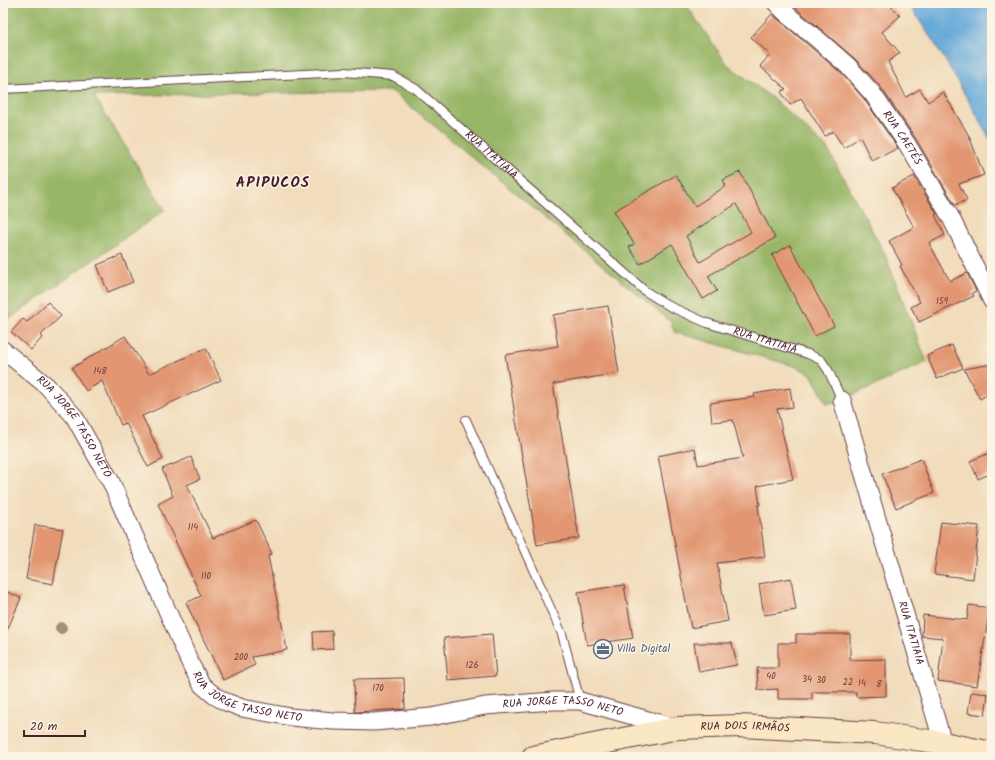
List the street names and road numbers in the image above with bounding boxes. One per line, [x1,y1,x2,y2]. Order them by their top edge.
street label: RUA CAETÉS [878,107,927,169]
street label: RUA ITATIAIA [460,126,522,184]
street label: RUA ITATIAIA [731,322,800,359]
street label: RUA JORGE TASSO NETO [32,372,116,482]
street label: RUA ITATIAIA [893,599,929,668]
street label: RUA JORGE TASSO NETO [187,668,303,727]
street label: RUA JORGE TASSO NETO [502,692,625,722]
street label: RUA DOIS IRMÃOS [700,717,790,738]

